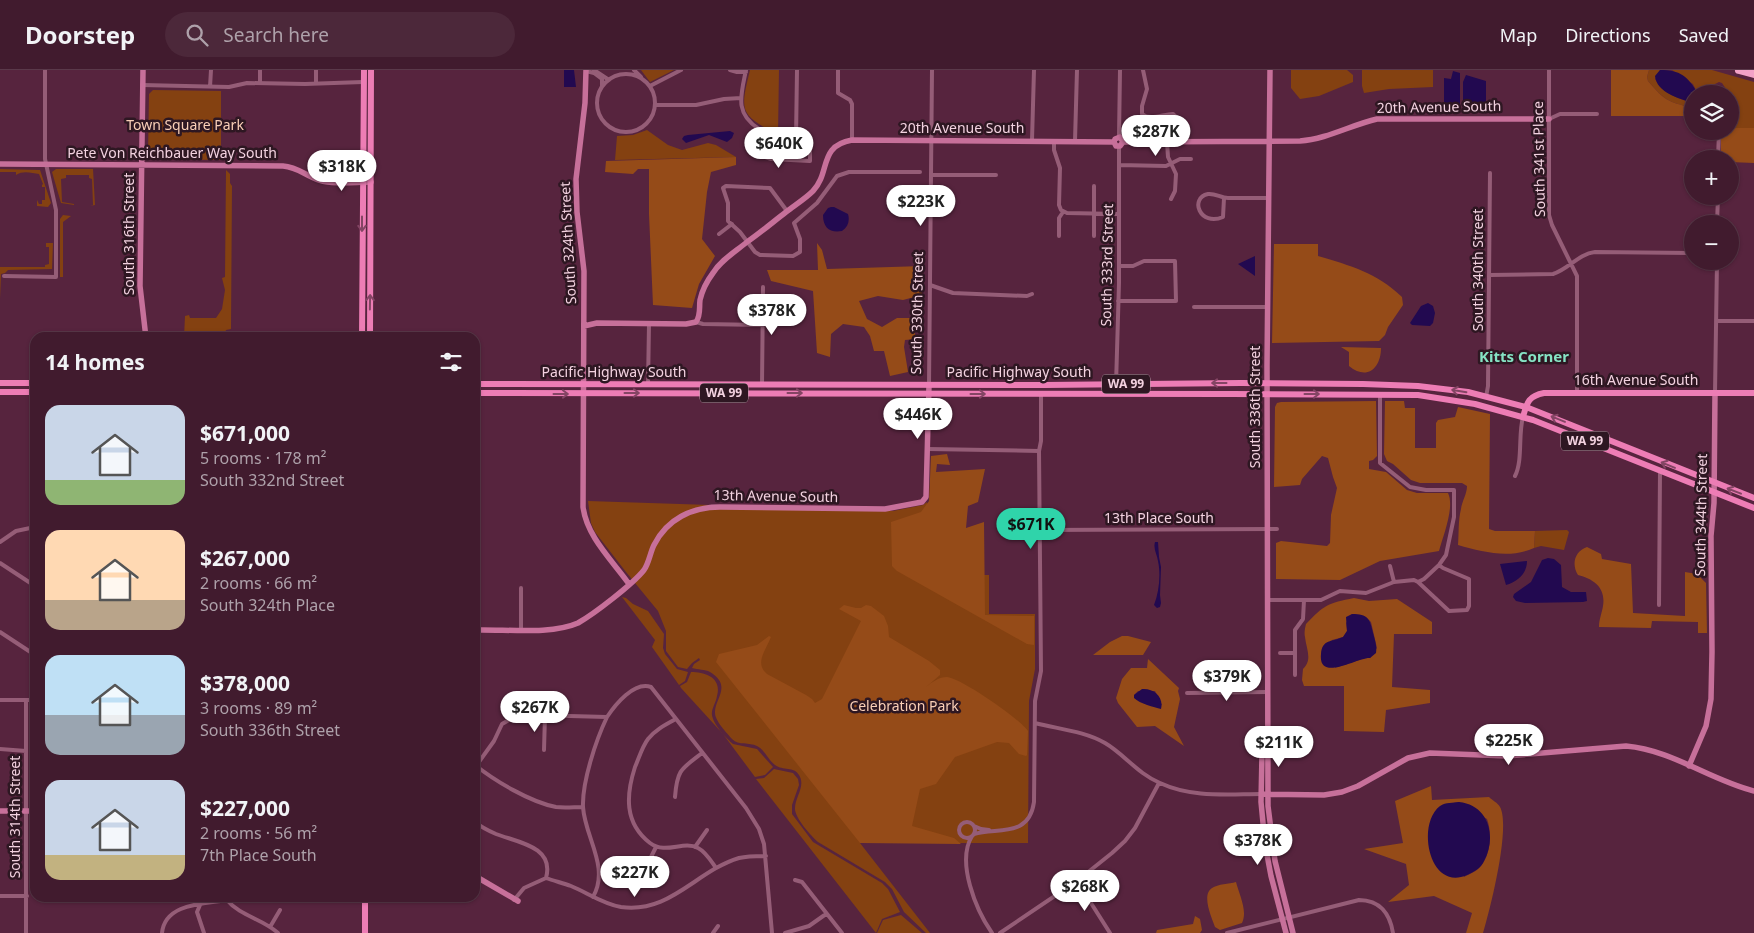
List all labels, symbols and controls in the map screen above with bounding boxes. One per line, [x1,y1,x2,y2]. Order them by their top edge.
search box [165,12,515,57]
text: Doorstep [25,18,135,51]
icon: search [183,21,211,49]
text: Search here [223,22,329,48]
text: Map [1500,23,1537,47]
text: Directions [1565,23,1651,47]
text: Saved [1679,23,1729,47]
map controls [1684,85,1739,270]
button: layers [1684,85,1739,140]
street label: 20th Avenue South [1376,96,1501,117]
street label: South 341st Place [1528,101,1549,217]
pin: $287K [1121,114,1191,157]
park label: Town Square Park [126,115,244,134]
street label: 20th Avenue South [900,118,1024,137]
text: $287K [1132,120,1180,142]
pin: $640K [744,126,814,169]
text: $640K [755,132,803,154]
street label: Pete Von Reichbauer Way South [67,143,277,162]
pin: $318K [307,150,377,192]
button: + [1684,150,1739,205]
text: $318K [318,155,366,177]
street label: South 316th Street [119,173,138,295]
street label: South 324th Street [555,181,580,305]
pin: $223K [886,184,956,227]
text: $223K [897,190,945,212]
street label: South 333rd Street [1096,203,1117,327]
street label: South 340th Street [1468,209,1487,331]
button: − [1684,215,1739,270]
one-way arrow [357,216,367,232]
street label: South 330th Street [906,252,927,374]
one-way arrow [365,294,375,310]
pin: $378K [737,294,807,336]
text: $378K [748,299,796,321]
street label: South 336th Street [1245,346,1264,468]
district label: Kitts Corner [1479,346,1569,366]
text: 14 homes [45,348,145,376]
icon: filters [437,348,465,376]
street label: Pacific Highway South [542,362,686,381]
street label: Pacific Highway South [947,362,1091,381]
street label: 16th Avenue South [1574,370,1698,389]
road number: WA 99 [1102,374,1150,394]
one-way arrow [1211,378,1227,388]
road number: WA 99 [700,384,748,402]
one-way arrow [1452,386,1468,396]
one-way arrow [624,388,640,398]
one-way arrow [786,388,802,398]
one-way arrow [553,389,569,398]
one-way arrow [970,389,986,399]
one-way arrow [1303,389,1319,399]
pin: $446K [883,398,953,440]
text: $446K [894,403,942,425]
one-way arrow [1551,414,1566,424]
text: $671,000 [200,419,290,447]
icon: home [85,425,145,485]
road number: WA 99 [1561,432,1609,451]
text: 5 rooms · 178 m² [200,447,326,469]
street label: South 344th Street [1690,454,1711,576]
one-way arrow [1661,459,1676,468]
text: South 332nd Street [200,469,344,491]
street label: 13th Avenue South [714,485,839,506]
one-way arrow [1727,485,1742,495]
pin: $671K [996,508,1066,550]
street label: 13th Place South [1104,508,1214,527]
text: $671K [1007,513,1055,535]
text: $267,000 [200,544,290,572]
icon: home [85,550,145,610]
text: 2 rooms · 66 m² [200,572,317,594]
text: South 324th Place [200,594,335,616]
pin: $379K [1192,660,1262,702]
text: $379K [1203,665,1251,687]
text: $378,000 [200,669,290,697]
icon: home [85,675,145,735]
pin: $267K [500,690,570,733]
text: $267K [511,696,559,718]
park label: Celebration Park [849,696,959,715]
text: 3 rooms · 89 m² [200,697,317,719]
text: South 336th Street [200,719,340,741]
pin: $225K [1474,724,1544,766]
pin: $211K [1244,726,1314,768]
text: $225K [1485,729,1533,751]
text: $211K [1255,731,1303,753]
street label: South 314th Street [5,756,24,878]
text: $227,000 [200,794,290,822]
icon: home [85,800,145,860]
text: 2 rooms · 56 m² [200,822,317,844]
pin: $378K [1223,824,1293,866]
text: $378K [1234,829,1282,851]
text: 7th Place South [200,844,317,866]
pin: $227K [600,856,670,898]
text: $227K [611,861,659,883]
pin: $268K [1050,870,1120,912]
text: $268K [1061,875,1109,897]

